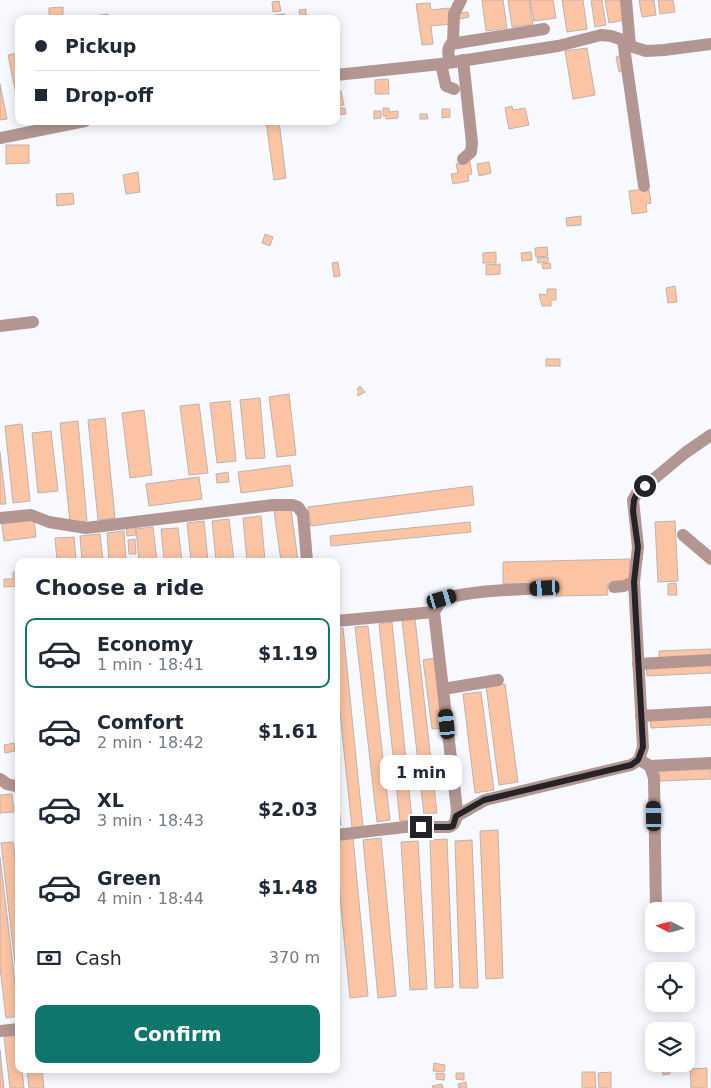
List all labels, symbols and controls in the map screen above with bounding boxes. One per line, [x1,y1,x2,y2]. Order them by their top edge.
text: Pickup [65,35,136,57]
text: Drop-off [65,84,153,106]
route start [634,475,656,497]
text: Choose a ride [35,575,204,600]
car [529,580,560,596]
car [425,588,458,610]
icon: car [37,631,82,676]
text: Economy [97,633,193,655]
text: $1.19 [258,642,318,664]
text: 1 min · 18:41 [97,655,204,674]
car [437,708,456,740]
icon: car [37,709,82,754]
text: Comfort [97,711,184,733]
text: $1.61 [258,720,318,742]
text: 2 min · 18:42 [97,733,204,752]
callout: 1 min [380,754,462,790]
text: 1 min [396,763,446,782]
icon: car [37,787,82,832]
text: XL [97,789,124,811]
text: $2.03 [258,798,318,820]
car [646,801,661,831]
text: 3 min · 18:43 [97,811,204,830]
route end [410,816,432,838]
icon: car [37,865,82,910]
text: Green [97,867,161,889]
text: $1.48 [258,876,318,898]
text: 4 min · 18:44 [97,889,204,908]
north arrow [645,902,695,952]
map controls [645,902,695,1072]
icon: cash [35,944,63,972]
text: Cash [75,947,122,969]
text: 370 m [269,948,320,967]
button: locate [645,962,695,1012]
button: Confirm [35,1005,320,1063]
button: layers [645,1022,695,1072]

